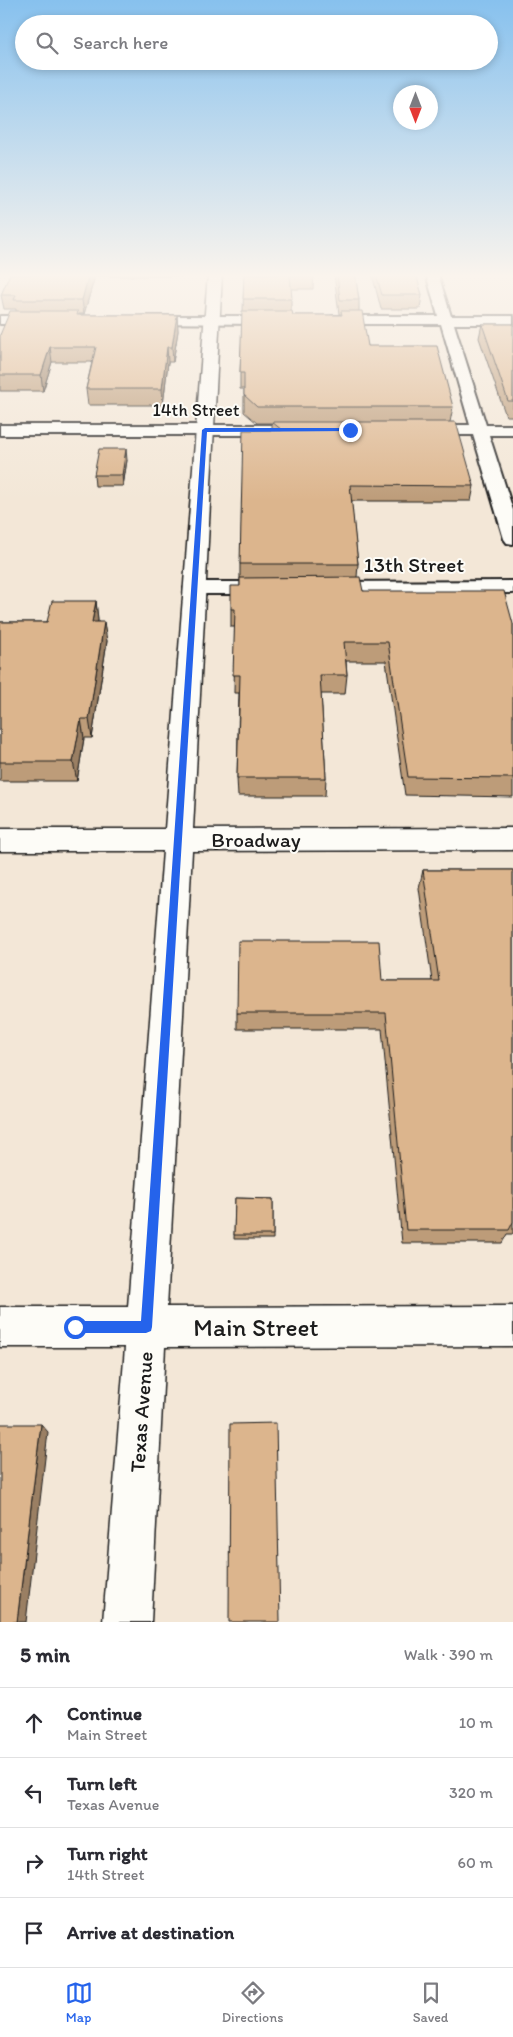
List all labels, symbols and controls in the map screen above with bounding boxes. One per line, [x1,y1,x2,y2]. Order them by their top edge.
search box [15,15,498,70]
icon: search [33,29,61,57]
text: Search here [73,31,168,54]
north arrow [393,85,438,130]
street label: 14th Street [152,399,240,421]
route end [339,419,362,442]
street label: 13th Street [364,552,464,577]
street label: Broadway [211,827,301,852]
street label: Main Street [193,1312,319,1342]
route start [64,1316,87,1339]
street label: Texas Avenue [124,1351,158,1473]
text: 5 min [20,1642,70,1667]
text: Walk · 390 m [404,1645,493,1664]
text: Continue [67,1702,142,1725]
icon: ahead [20,1709,48,1737]
text: 10 m [459,1713,493,1732]
text: Main Street [67,1725,147,1744]
text: Turn left [67,1772,137,1795]
icon: left [20,1779,48,1807]
text: 320 m [449,1783,493,1802]
text: Texas Avenue [67,1795,159,1814]
text: Turn right [67,1842,148,1865]
icon: right [20,1849,48,1877]
text: 60 m [458,1853,493,1872]
text: 14th Street [67,1865,144,1884]
icon: arrive [20,1919,48,1947]
text: Arrive at destination [67,1921,234,1944]
tab: Map [65,1979,93,2026]
tab: Directions [222,1979,283,2026]
tab: Saved [413,1979,448,2026]

